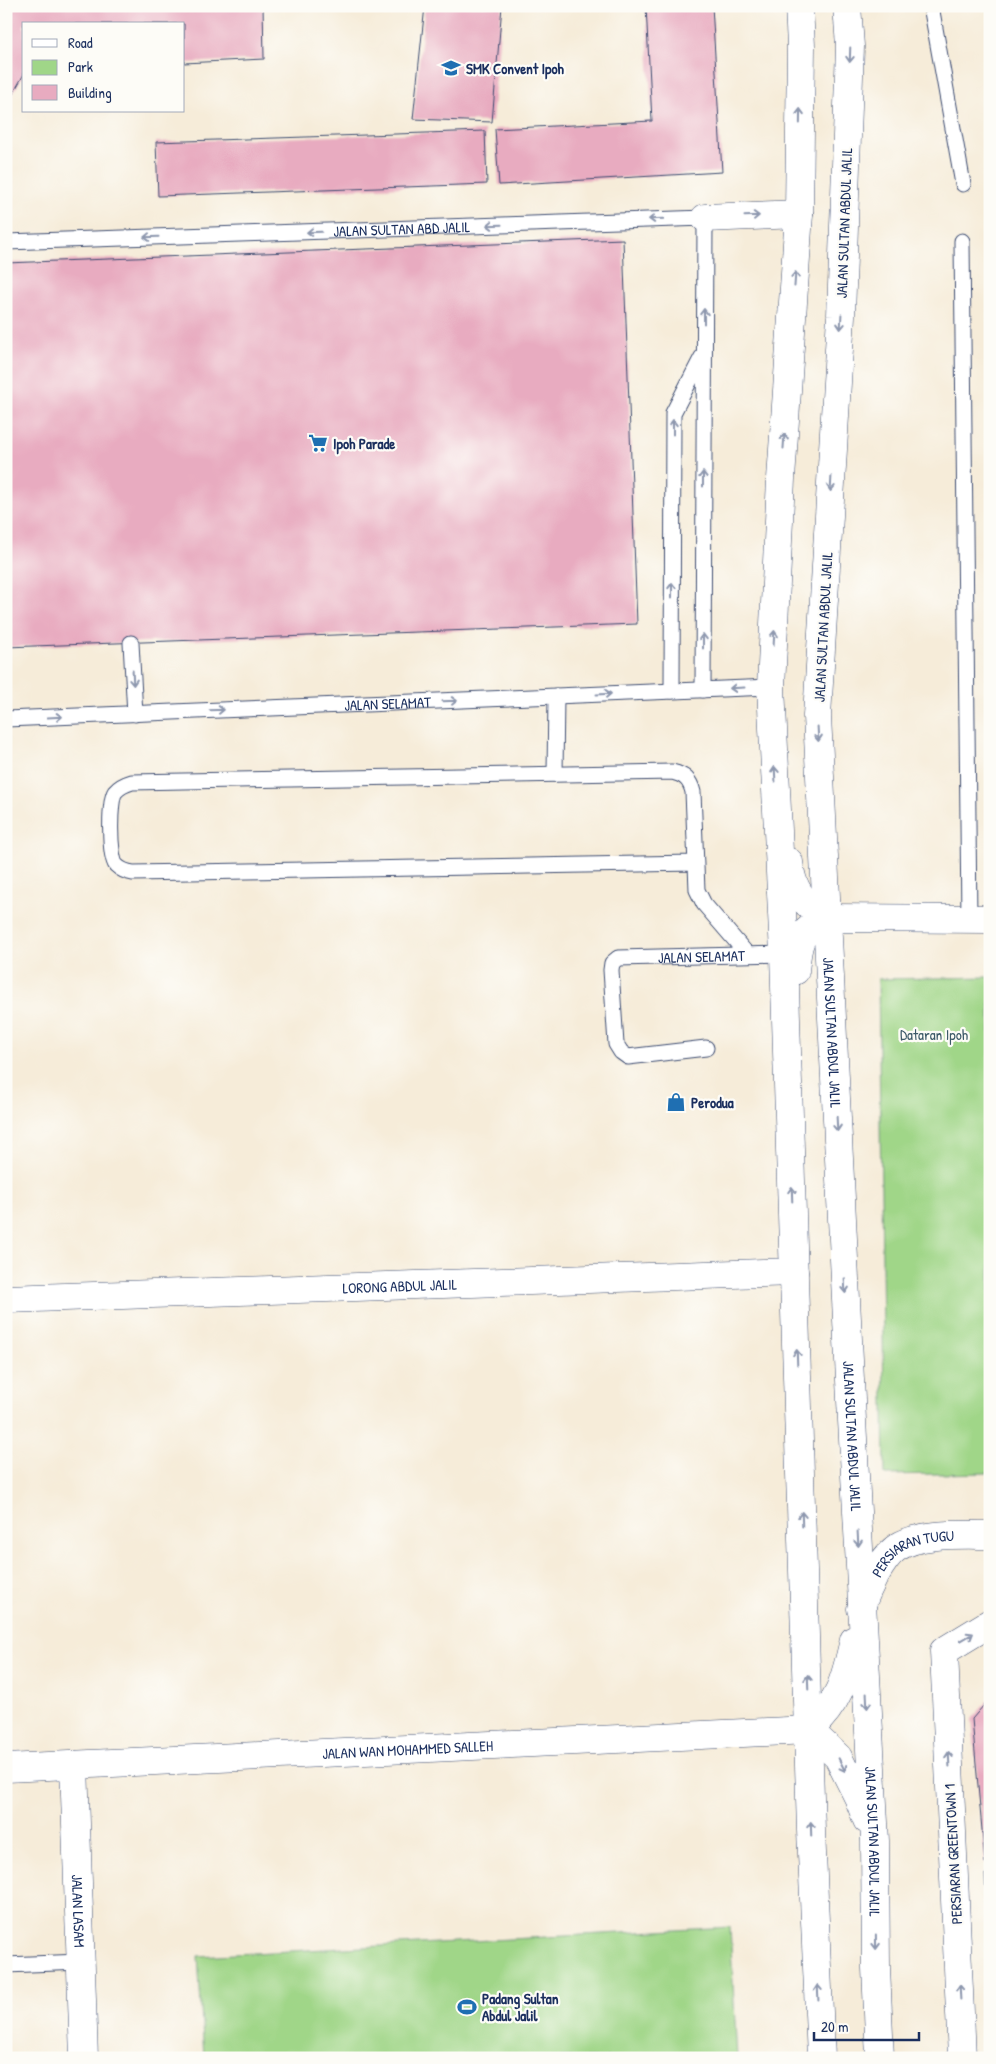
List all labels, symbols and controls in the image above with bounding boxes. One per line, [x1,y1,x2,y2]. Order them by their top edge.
legend [22,22,185,112]
text: Road [68,32,93,53]
one-way arrow [845,46,855,63]
text: Park [68,56,93,77]
school or university icon: SMK Convent Ipoh [440,57,462,79]
place label: SMK Convent Ipoh [466,58,565,80]
text: Building [68,82,112,103]
one-way arrow [795,109,805,125]
street label: JALAN SULTAN ABDUL JALIL [831,147,857,299]
one-way arrow [743,211,759,221]
one-way arrow [648,215,664,224]
street label: JALAN SULTAN ABD JALIL [333,216,471,241]
one-way arrow [486,221,502,230]
one-way arrow [306,227,322,236]
one-way arrow [144,233,160,242]
one-way arrow [790,271,799,287]
one-way arrow [699,309,709,325]
one-way arrow [836,314,845,330]
one-way arrow [668,419,678,436]
supermarket icon: Ipoh Parade [307,432,329,454]
place label: Ipoh Parade [333,433,395,455]
one-way arrow [779,433,788,449]
one-way arrow [698,471,708,488]
one-way arrow [827,476,836,492]
street label: JALAN SULTAN ABDUL JALIL [809,551,837,703]
one-way arrow [667,582,677,598]
one-way arrow [769,630,778,646]
one-way arrow [698,634,708,650]
one-way arrow [128,670,137,686]
one-way arrow [729,684,745,693]
one-way arrow [596,689,612,699]
street label: JALAN SELAMAT [344,691,433,715]
one-way arrow [441,696,457,705]
one-way arrow [209,706,225,715]
one-way arrow [47,713,63,722]
one-way arrow [814,726,823,742]
one-way arrow [771,766,780,782]
street label: JALAN SELAMAT [658,944,746,968]
street label: JALAN SULTAN ABDUL JALIL [819,957,847,1109]
park label: Dataran Ipoh [900,1024,968,1045]
shop icon: Perodua [665,1091,687,1113]
place label: Perodua [691,1092,734,1113]
one-way arrow [832,1115,841,1131]
one-way arrow [787,1187,796,1203]
street label: LORONG ABDUL JALIL [342,1273,458,1298]
one-way arrow [840,1278,849,1294]
one-way arrow [792,1349,801,1365]
street label: JALAN SULTAN ABDUL JALIL [839,1360,868,1512]
one-way arrow [797,1511,807,1528]
street label: PERSIARAN TUGU [866,1524,955,1581]
one-way arrow [853,1531,862,1547]
one-way arrow [960,1631,974,1642]
one-way arrow [803,1674,812,1690]
one-way arrow [862,1693,871,1709]
street label: JALAN WAN MOHAMMED SALLEH [322,1734,493,1764]
one-way arrow [945,1752,954,1768]
one-way arrow [838,1757,847,1772]
street label: JALAN SULTAN ABDUL JALIL [860,1766,886,1917]
street label: PERSIARAN GREENTOWN 1 [939,1783,967,1925]
one-way arrow [806,1821,816,1838]
street label: JALAN LASAM [67,1874,91,1948]
one-way arrow [871,1934,881,1950]
one-way arrow [814,1984,823,2000]
one-way arrow [955,1984,964,2000]
place label: Padang Sultan Abdul Jalil [482,1988,559,2026]
sports icon: Padang Sultan Abdul Jalil [456,1996,478,2018]
scale bar [814,2009,918,2041]
text: 20 m [821,2016,848,2037]

